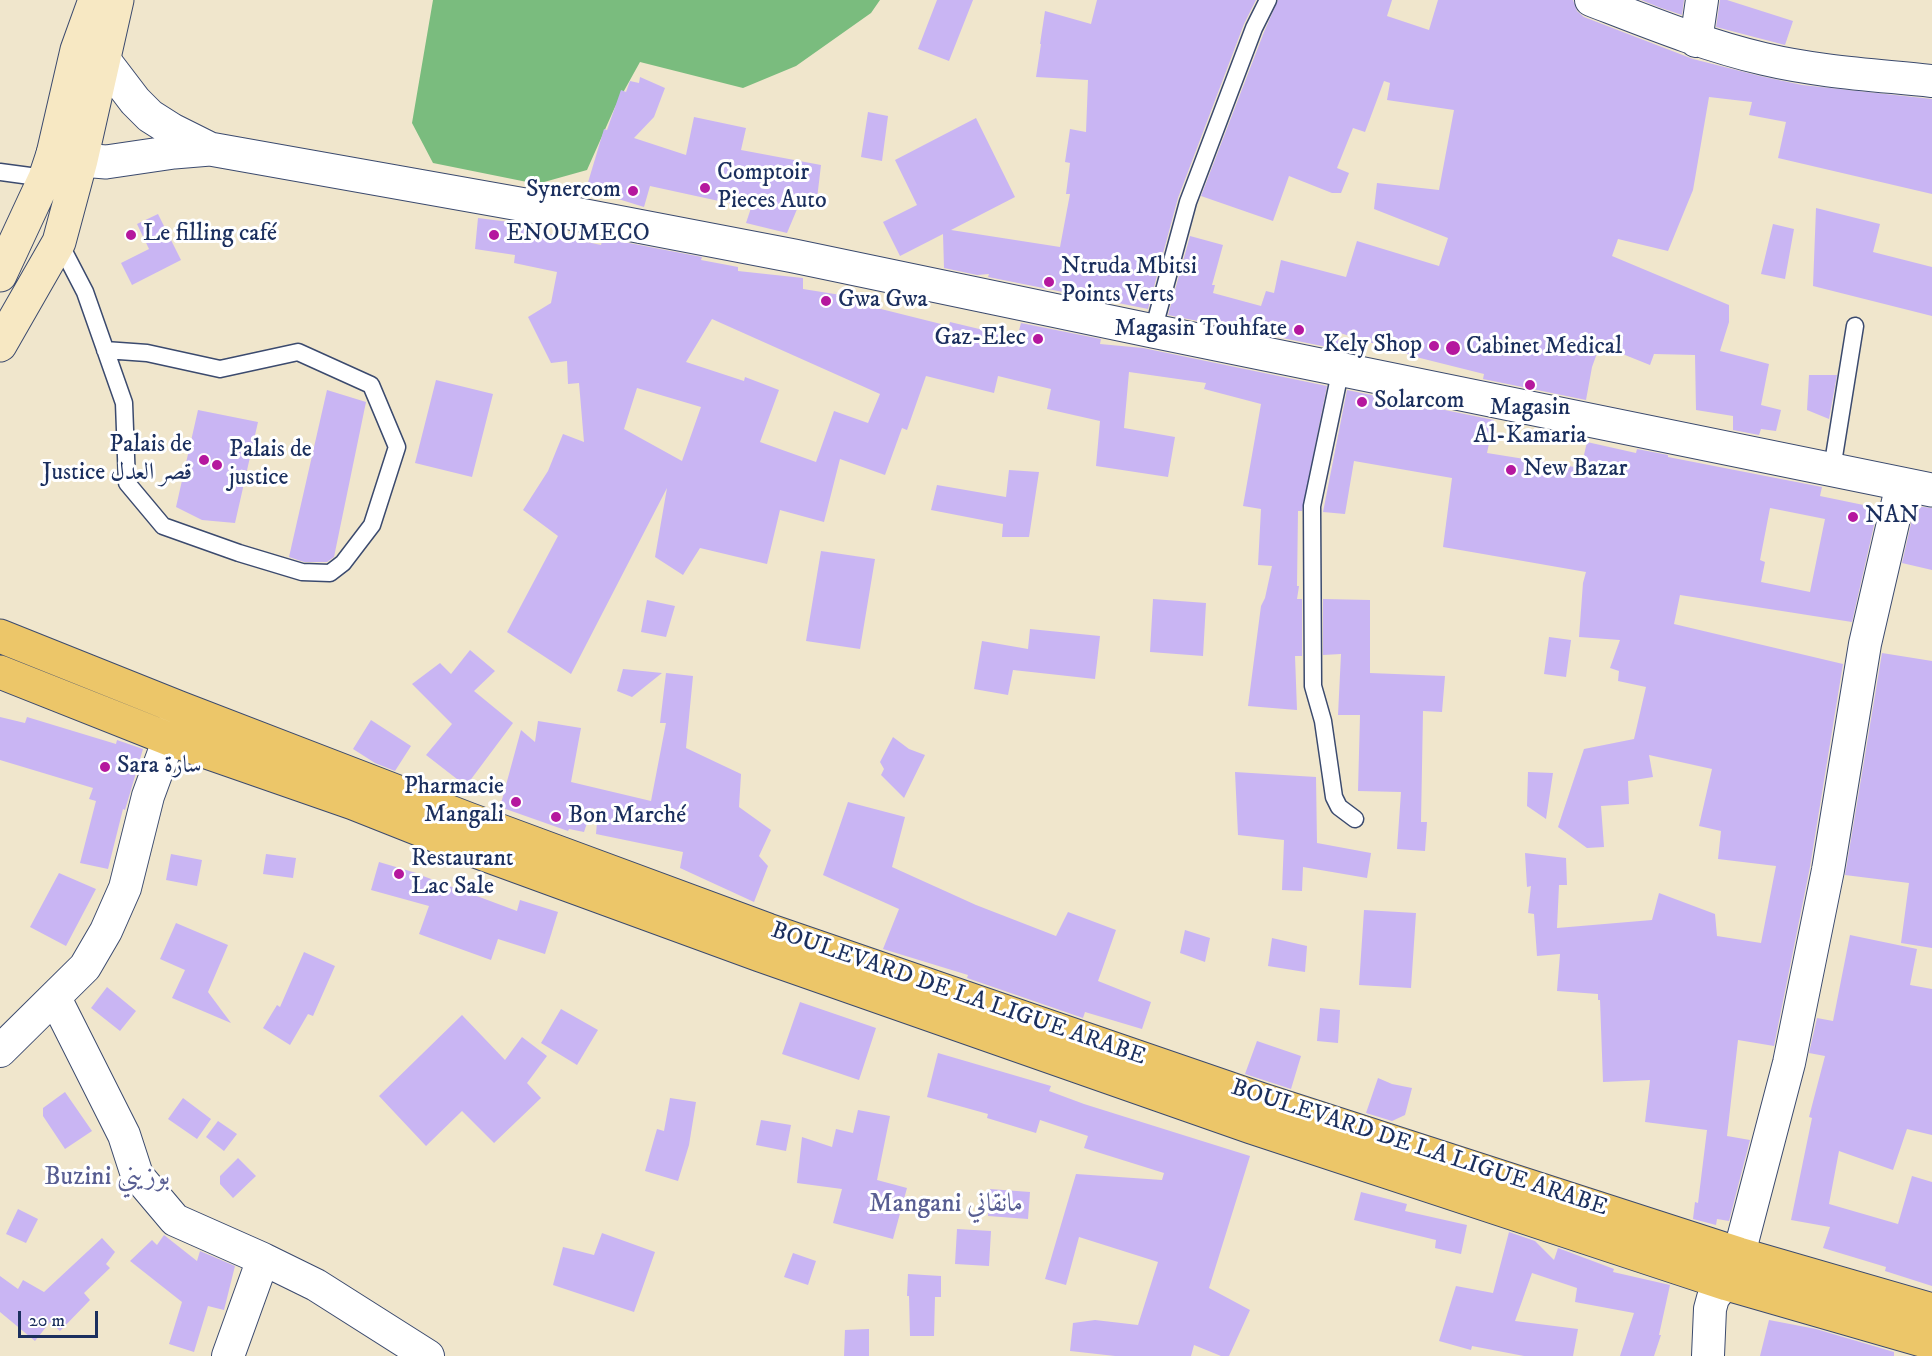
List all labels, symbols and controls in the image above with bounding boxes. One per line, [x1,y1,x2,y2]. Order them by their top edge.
place label: Comptoir Pieces Auto [717,160,827,216]
place label: Synercom [526,177,621,205]
marker: Comptoir Pieces Auto [698,181,712,195]
marker: Synercom [626,184,640,198]
place label: Le filling café [143,221,277,249]
place label: ENOUMECO [506,221,650,249]
marker: Le filling café [124,228,138,242]
marker: ENOUMECO [487,228,501,242]
place label: Ntruda Mbitsi Points Verts [1061,254,1197,310]
marker: Ntruda Mbitsi Points Verts [1042,275,1056,289]
place label: Gwa Gwa [838,287,928,315]
marker: Gwa Gwa [819,294,833,308]
place label: Magasin Touhfate [1114,316,1287,344]
marker: Magasin Touhfate [1292,323,1306,337]
place label: Gaz-Elec [934,325,1026,353]
marker: Gaz-Elec [1031,332,1045,346]
place label: Kely Shop [1323,332,1422,360]
place label: Cabinet Medical [1466,334,1622,362]
marker: Kely Shop [1427,339,1441,353]
marker: Cabinet Medical [1444,339,1462,357]
marker: Magasin Al-Kamaria [1523,378,1537,392]
place label: Solarcom [1374,388,1464,416]
marker: Solarcom [1355,395,1369,409]
place label: Magasin Al-Kamaria [1474,395,1586,451]
place label: Palais de Justice قصر العدل [42,432,192,488]
place label: Palais de justice [229,437,312,493]
marker: Palais de Justice قصر العدل [197,453,211,467]
place label: New Bazar [1523,456,1628,484]
marker: Palais de justice [210,458,224,472]
marker: New Bazar [1504,463,1518,477]
place label: NAN [1865,503,1919,531]
marker: NAN [1846,510,1860,524]
place label: Sara سارة [117,753,202,781]
marker: Sara سارة [98,760,112,774]
place label: Pharmacie Mangali [404,774,504,830]
marker: Pharmacie Mangali [509,795,523,809]
place label: Bon Marché [568,803,686,831]
marker: Bon Marché [549,810,563,824]
place label: Restaurant Lac Sale [411,846,513,902]
marker: Restaurant Lac Sale [392,867,406,881]
street label: BOULEVARD DE LA LIGUE ARABE [767,917,1149,1073]
street label: BOULEVARD DE LA LIGUE ARABE [1227,1074,1611,1224]
district label: Buzini بوزيني [44,1163,170,1195]
district label: Mangani مانقاني [869,1190,1023,1222]
scale bar [21,1299,100,1337]
text: 20 m [29,1310,65,1332]

